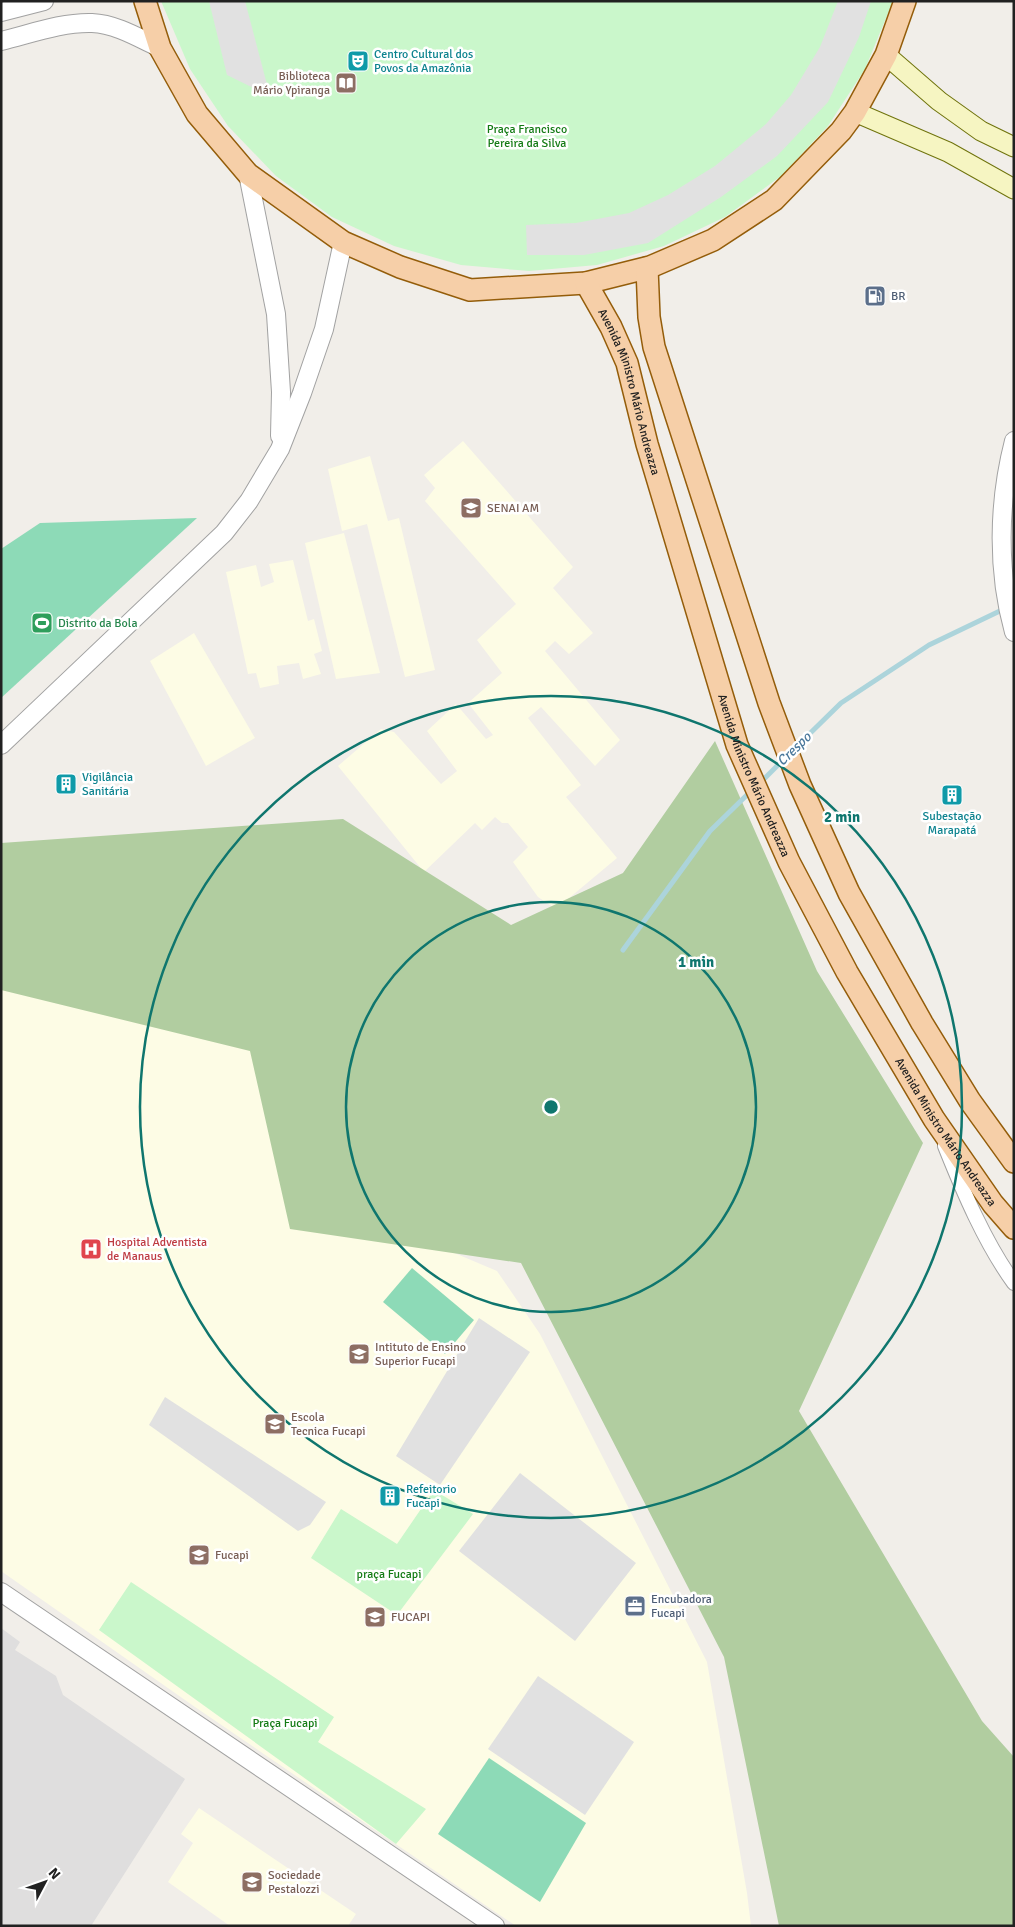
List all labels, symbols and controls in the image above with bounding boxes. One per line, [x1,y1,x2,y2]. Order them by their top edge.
place label: Centro Cultural dos Povos da Amazônia [374,47,473,76]
theatre icon: Centro Cultural dos Povos da Amazônia [346,49,370,73]
place label: Biblioteca Mário Ypiranga [253,69,330,98]
library icon: Biblioteca Mário Ypiranga [334,71,358,95]
park label: Praça Francisco Pereira da Silva [487,122,567,151]
fuel station icon: BR [863,284,887,308]
place label: BR [891,289,905,304]
street label: Avenida Ministro Mário Andreazza [595,306,663,477]
school or university icon: SENAI AM [459,496,483,520]
place label: SENAI AM [487,501,539,516]
sports icon: Distrito da Bola [30,611,54,635]
place label: Distrito da Bola [58,616,137,631]
street label: Avenida Ministro Mário Andreazza [715,692,793,859]
water label: Crespo [773,728,815,769]
place label: Vigilância Sanitária [82,770,133,799]
building icon: Vigilância Sanitária [54,772,78,796]
building icon: Subestação Marapatá [940,783,964,807]
text: 2 min [824,808,860,826]
place label: Subestação Marapatá [923,809,982,838]
text: 1 min [678,953,714,971]
street label: Avenida Ministro Mário Andreazza [892,1055,1000,1209]
centre of rings [542,1098,560,1116]
place label: Hospital Adventista de Manaus [107,1235,207,1264]
hospital icon: Hospital Adventista de Manaus [79,1237,103,1261]
place label: Intituto de Ensino Superior Fucapi [375,1340,466,1369]
school or university icon: Intituto de Ensino Superior Fucapi [347,1342,371,1366]
place label: Escola Tecnica Fucapi [291,1410,366,1439]
school or university icon: Escola Tecnica Fucapi [263,1412,287,1436]
place label: Refeitorio Fucapi [406,1482,457,1511]
building icon: Refeitorio Fucapi [378,1484,402,1508]
school or university icon: Fucapi [187,1543,211,1567]
place label: Fucapi [215,1548,249,1563]
park label: praça Fucapi [357,1567,421,1582]
place label: Encubadora Fucapi [651,1592,712,1621]
office icon: Encubadora Fucapi [623,1594,647,1618]
school or university icon: FUCAPI [363,1605,387,1629]
place label: FUCAPI [391,1610,430,1625]
park label: Praça Fucapi [252,1716,318,1731]
north arrow [20,1857,70,1907]
text: N [45,1865,64,1883]
place label: Sociedade Pestalozzi [268,1868,321,1897]
school or university icon: Sociedade Pestalozzi [240,1870,264,1894]

